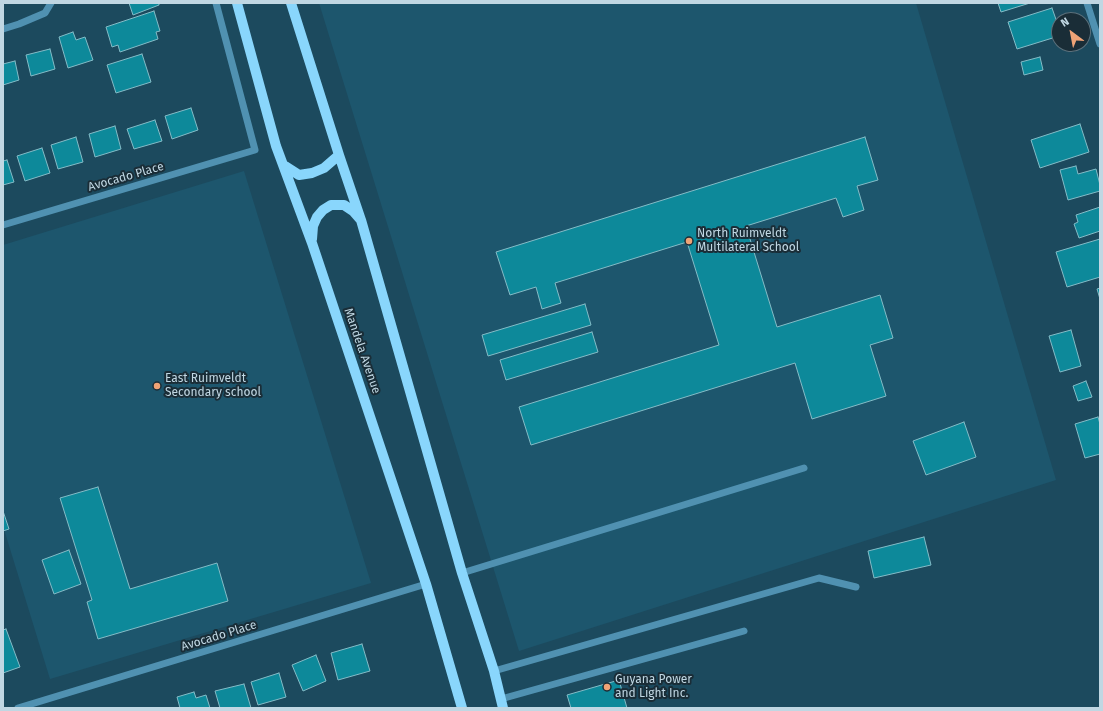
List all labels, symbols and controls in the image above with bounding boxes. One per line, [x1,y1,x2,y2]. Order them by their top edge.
north arrow [1051,12,1091,52]
text: N [1058,15,1071,30]
street label: Avocado Place [86,159,166,195]
place label: North Ruimveldt Multilateral School [697,227,799,255]
marker: North Ruimveldt Multilateral School [684,236,694,246]
street label: Mandela Avenue [341,306,383,396]
place label: East Ruimveldt Secondary school [165,372,261,400]
marker: East Ruimveldt Secondary school [152,381,162,391]
street label: Avocado Place [180,618,258,654]
place label: Guyana Power and Light Inc. [615,673,692,701]
marker: Guyana Power and Light Inc. [602,682,612,692]

